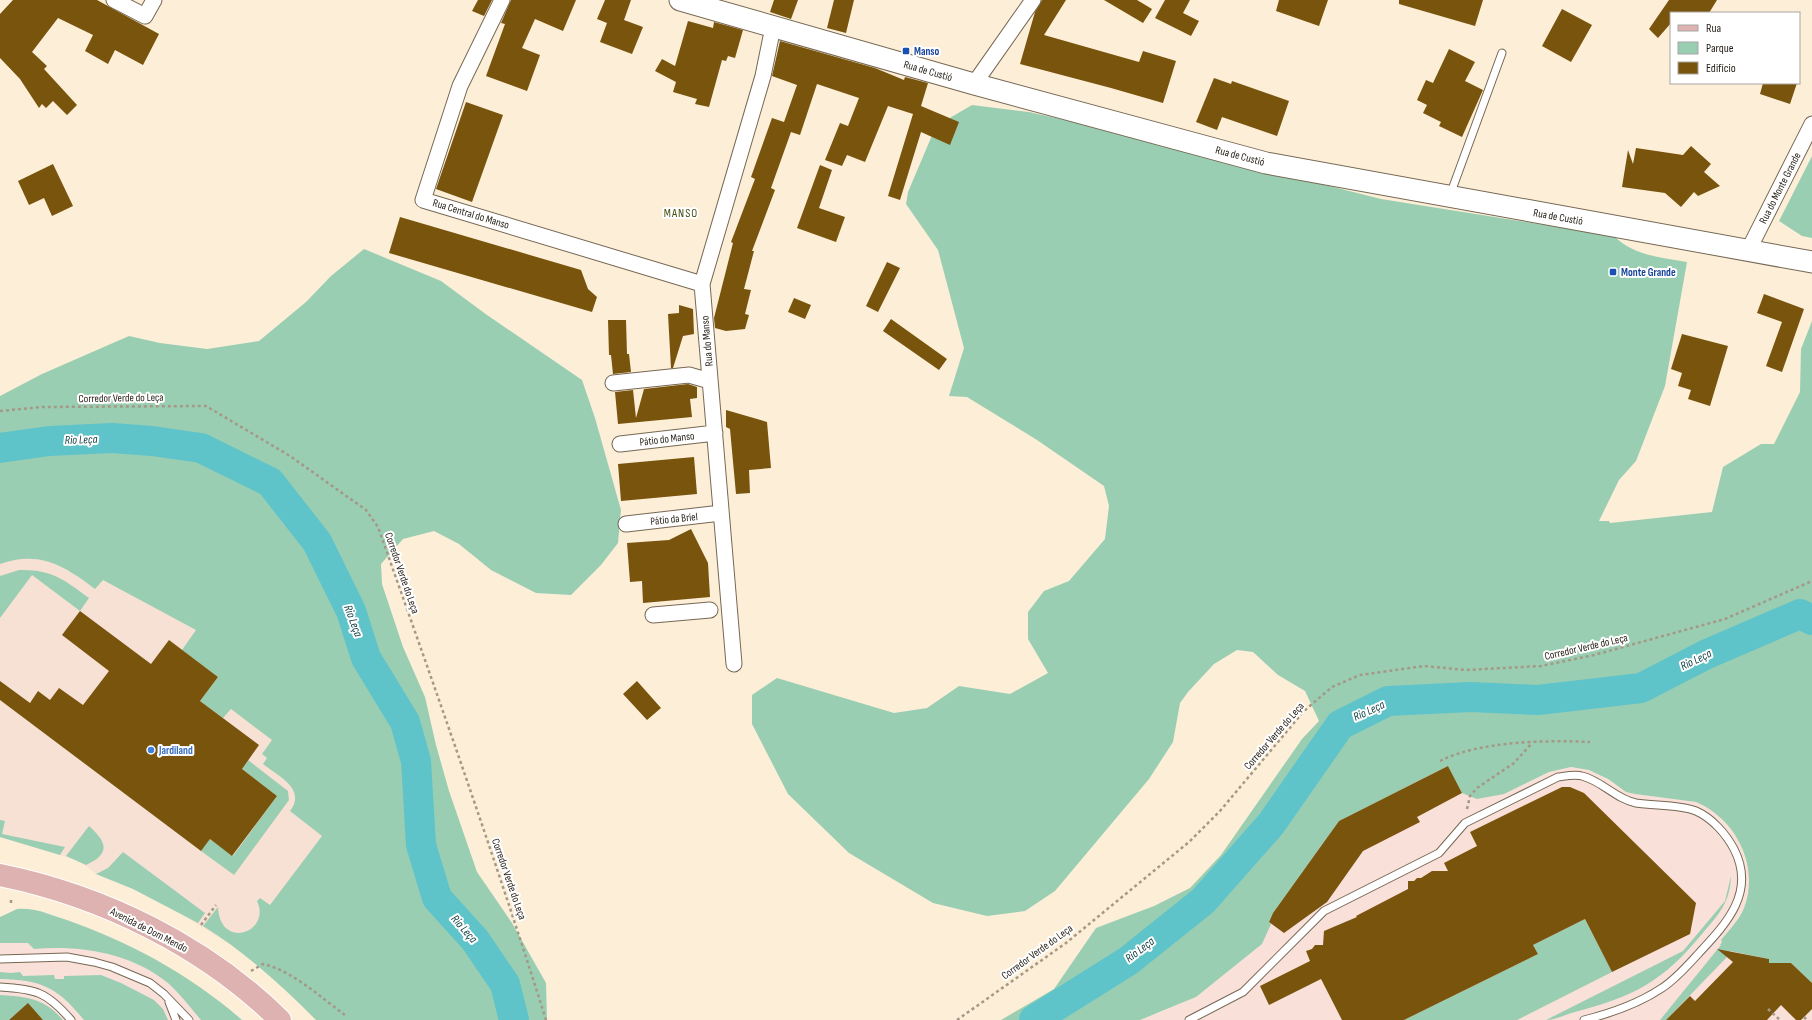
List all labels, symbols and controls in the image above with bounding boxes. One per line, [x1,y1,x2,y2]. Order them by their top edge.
legend [1670,12,1800,84]
text: Rua [1706,21,1722,36]
text: Parque [1706,41,1734,56]
place label: Manso [914,45,940,58]
marker: Manso [901,46,911,56]
street label: Rua de Custió [902,58,954,84]
text: Edifício [1706,61,1736,76]
street label: Rua de Custió [1214,143,1266,169]
street label: Rua do Monte Grande [1756,150,1804,226]
street label: Rua Central do Manso [431,196,511,232]
district label: MANSO [664,206,698,221]
street label: Rua de Custió [1532,206,1584,228]
place label: Monte Grande [1621,266,1676,279]
marker: Monte Grande [1608,267,1618,277]
street label: Rua do Manso [698,315,716,367]
street label: Corredor Verde do Leça [78,391,164,405]
street label: Pátio do Manso [639,429,696,449]
water label: Rio Leça [64,432,98,448]
street label: Pátio da Briel [650,510,698,528]
street label: Corredor Verde do Leça [382,531,422,615]
water label: Rio Leça [340,603,366,639]
street label: Corredor Verde do Leça [1543,631,1629,663]
water label: Rio Leça [1678,646,1714,674]
water label: Rio Leça [1351,697,1387,725]
street label: Corredor Verde do Leça [1241,700,1307,772]
place label: Jardiland [158,744,193,757]
marker: Jardiland [146,745,156,755]
street label: Corredor Verde do Leça [489,837,529,921]
street label: Avenida de Dom Mendo [107,904,190,955]
water label: Rio Leça [448,912,481,946]
street label: Corredor Verde do Leça [999,922,1075,982]
water label: Rio Leça [1122,934,1158,966]

